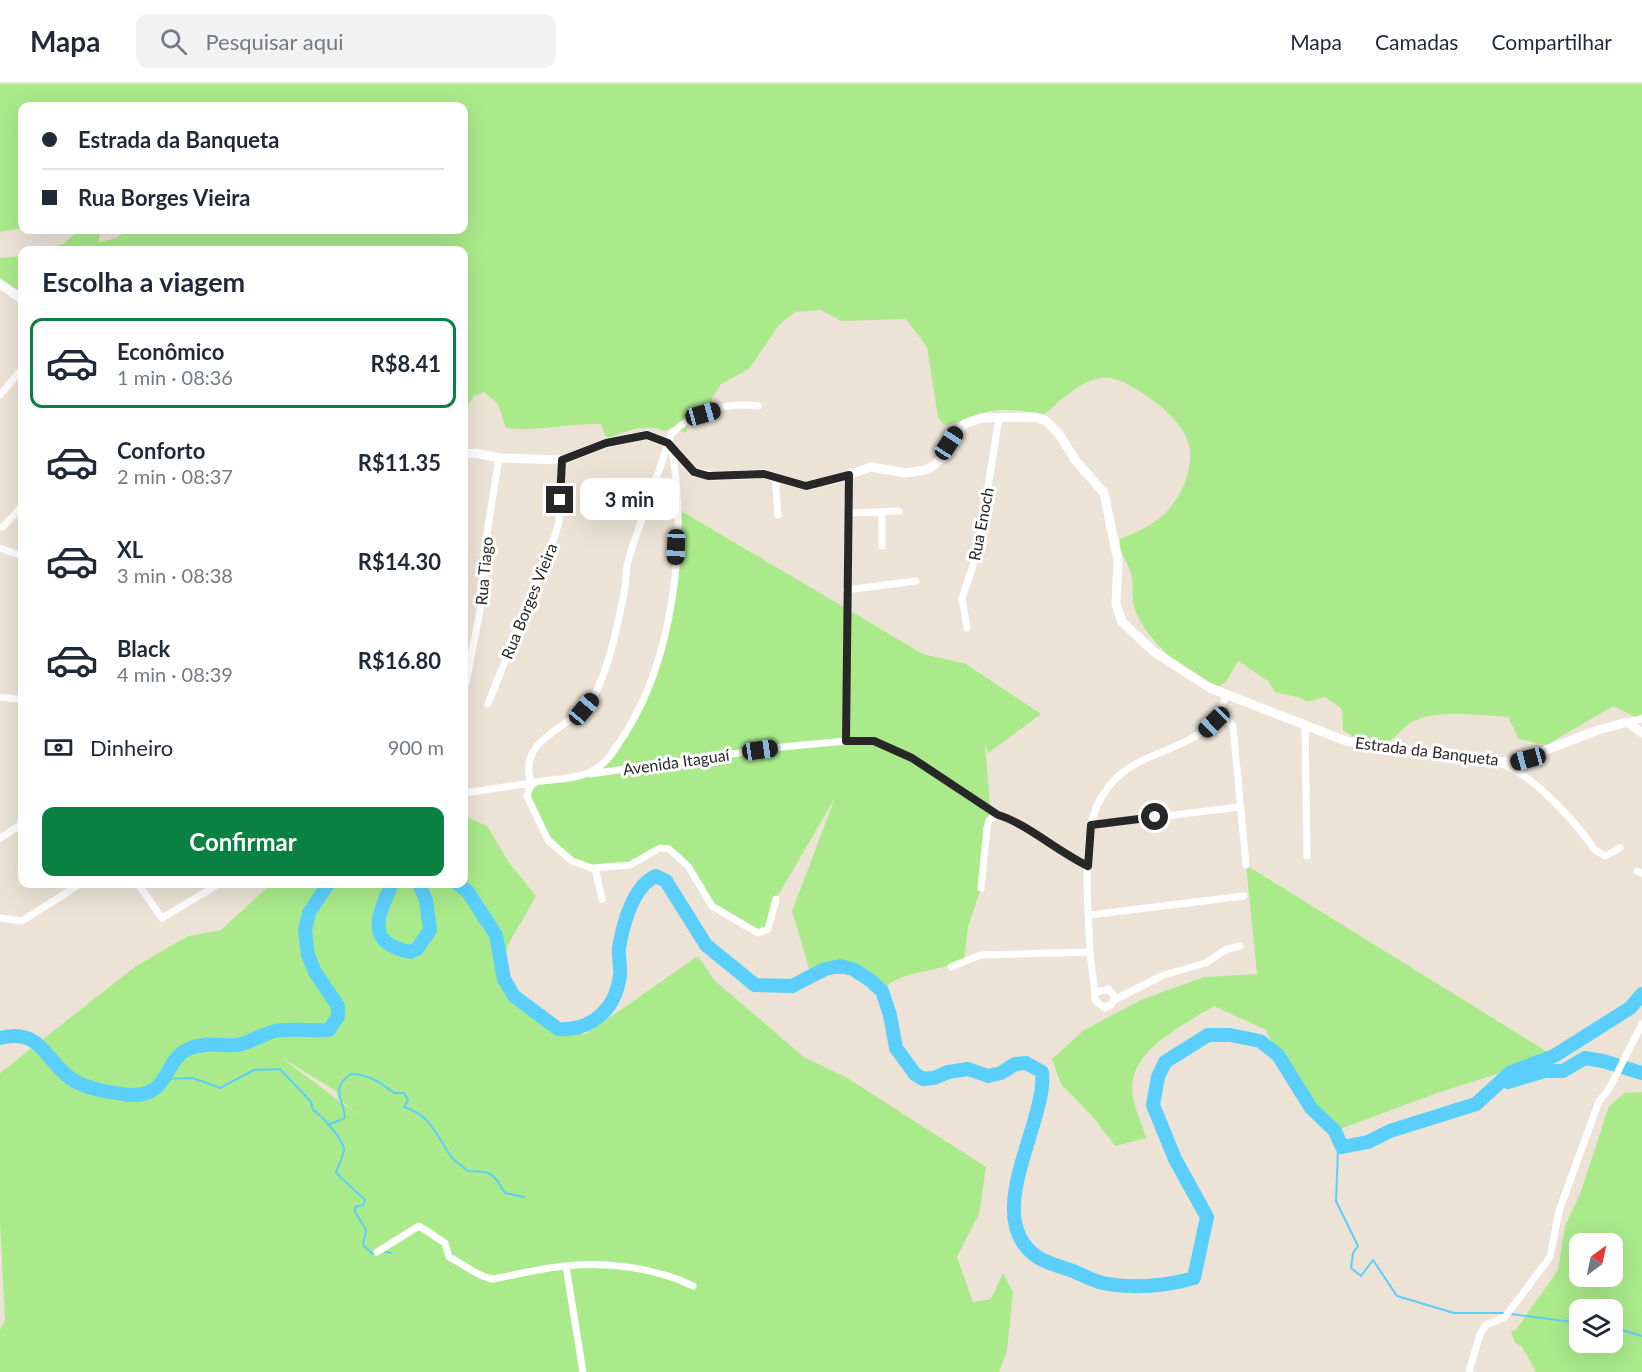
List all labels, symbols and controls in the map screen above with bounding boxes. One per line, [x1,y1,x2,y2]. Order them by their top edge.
search box [136,14,556,68]
text: Mapa [30,24,100,58]
icon: search [157,25,190,58]
text: Pesquisar aqui [205,28,344,55]
text: Mapa [1290,29,1342,54]
text: Camadas [1375,29,1458,54]
text: Compartilhar [1491,29,1612,54]
text: Estrada da Banqueta [78,126,279,153]
text: Rua Borges Vieira [78,184,250,211]
text: Escolha a viagem [42,265,245,298]
icon: car [45,336,99,390]
text: Econômico [117,338,224,365]
text: R$8.41 [371,350,441,377]
text: 1 min · 08:36 [117,365,233,389]
car [683,400,723,428]
car [932,423,966,463]
icon: car [45,435,99,489]
text: Conforto [117,437,205,464]
text: R$11.35 [358,449,441,476]
text: 2 min · 08:37 [117,464,233,488]
callout: 3 min [581,479,680,521]
route end [546,486,573,513]
street label: Rua Enoch [964,486,997,562]
text: 3 min [605,487,654,511]
car [666,529,686,565]
icon: car [45,534,99,588]
text: XL [117,536,143,563]
street label: Rua Tiago [471,536,496,606]
street label: Rua Borges Vieira [497,540,560,662]
text: R$14.30 [358,548,441,575]
text: 3 min · 08:38 [117,563,233,587]
icon: car [45,633,99,687]
text: Black [117,635,170,662]
text: R$16.80 [358,647,441,674]
text: 4 min · 08:39 [117,662,233,686]
car [566,689,602,729]
car [1195,703,1233,741]
icon: cash [42,731,75,764]
street label: Estrada da Banqueta [1354,732,1500,769]
text: Dinheiro [90,734,173,761]
text: 900 m [388,735,444,759]
car [741,739,779,761]
street label: Avenida Itaguaí [621,744,732,778]
car [1508,746,1548,772]
route start [1141,803,1168,830]
button: Confirmar [42,807,444,876]
north arrow [1569,1233,1623,1287]
map controls [1569,1233,1623,1353]
button: layers [1569,1299,1623,1353]

